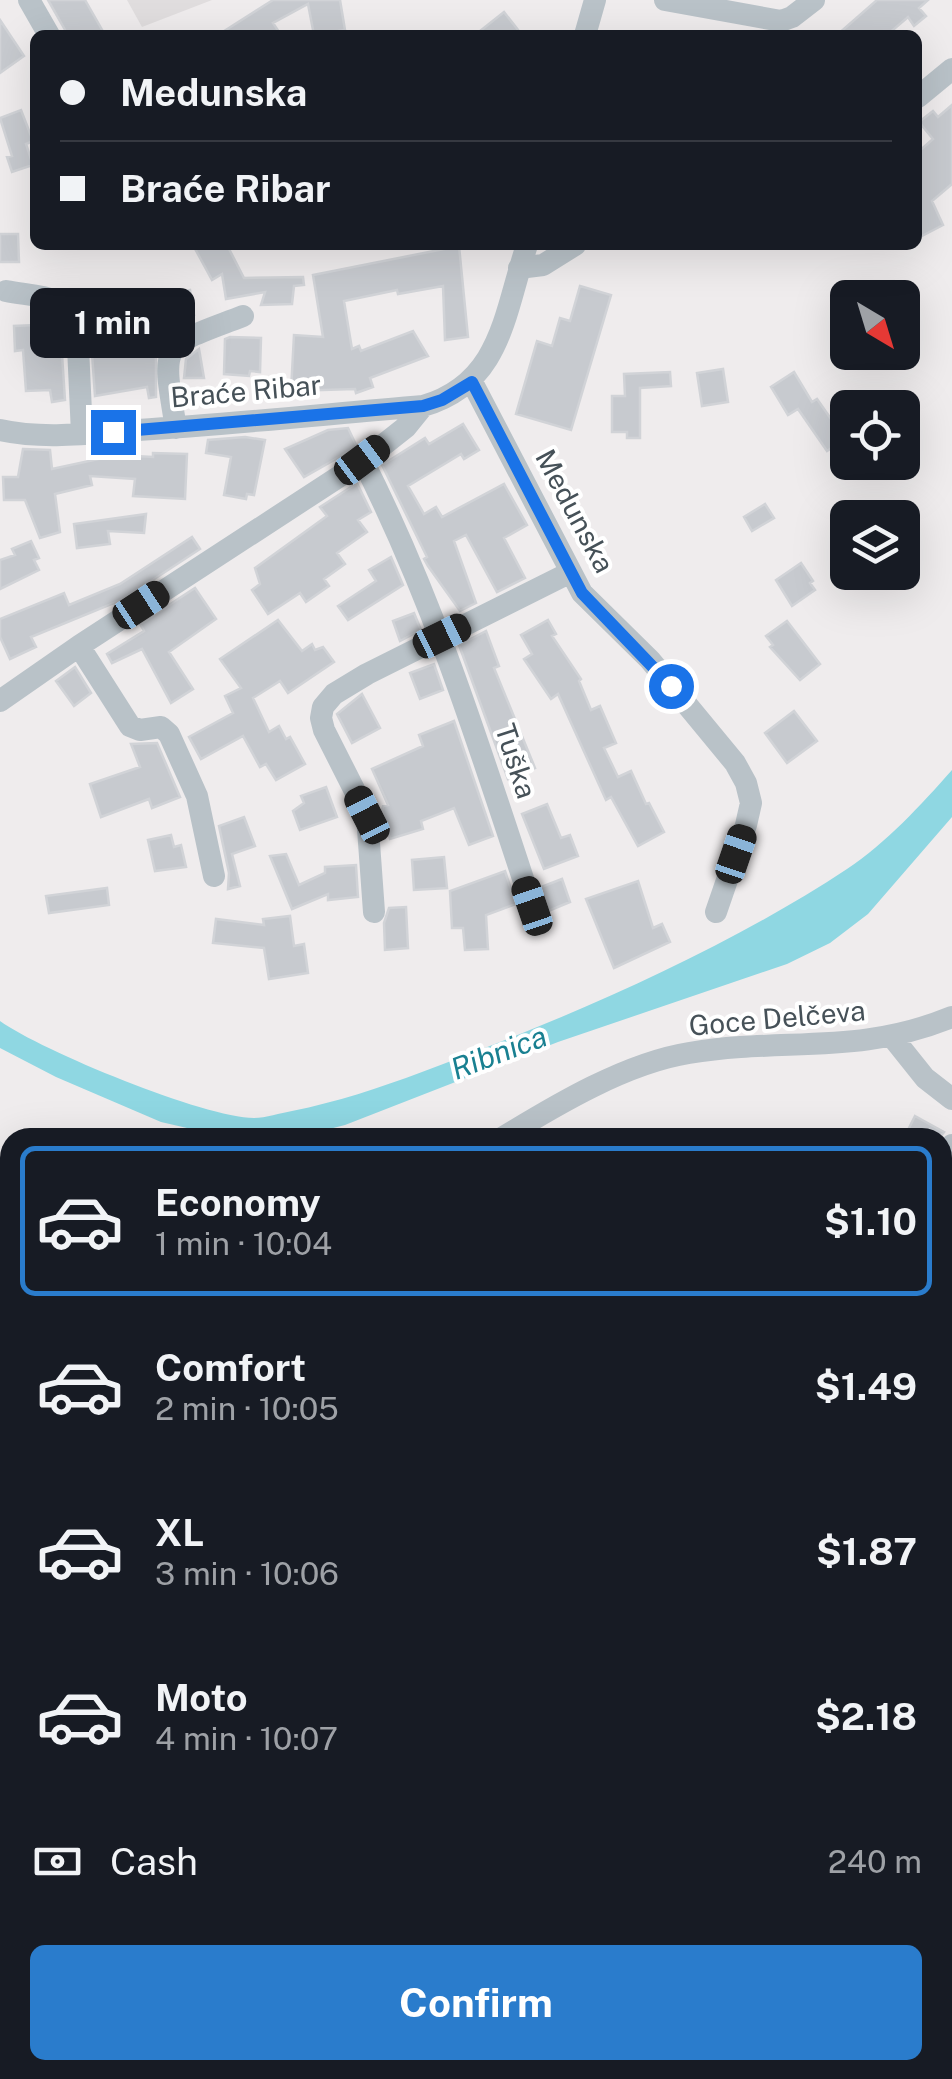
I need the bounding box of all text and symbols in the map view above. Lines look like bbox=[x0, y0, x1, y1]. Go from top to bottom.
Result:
text: Medunska bbox=[120, 70, 307, 115]
text: Braće Ribar bbox=[120, 166, 331, 211]
north arrow bbox=[830, 280, 920, 370]
map controls bbox=[830, 280, 920, 590]
callout: 1 min bbox=[31, 287, 196, 357]
text: 1 min bbox=[74, 304, 151, 341]
street label: Braće Ribar bbox=[169, 367, 323, 414]
button: locate bbox=[830, 390, 920, 480]
route end bbox=[91, 410, 136, 455]
car bbox=[329, 430, 395, 490]
street label: Medunska bbox=[529, 444, 622, 578]
button: layers bbox=[830, 500, 920, 590]
car bbox=[108, 576, 174, 634]
car bbox=[408, 609, 476, 663]
route start bbox=[649, 664, 694, 709]
street label: Tuška bbox=[489, 719, 544, 802]
car bbox=[340, 781, 394, 849]
car bbox=[712, 821, 760, 887]
car bbox=[508, 873, 556, 939]
street label: Goce Delčeva bbox=[687, 993, 867, 1042]
water label: Ribnica bbox=[446, 1017, 552, 1087]
icon: car bbox=[35, 1176, 125, 1266]
text: Economy bbox=[155, 1180, 321, 1225]
text: $1.10 bbox=[824, 1199, 917, 1244]
text: 1 min · 10:04 bbox=[155, 1225, 332, 1262]
icon: car bbox=[35, 1341, 125, 1431]
text: Comfort bbox=[155, 1345, 306, 1390]
text: $1.49 bbox=[815, 1364, 917, 1409]
text: 2 min · 10:05 bbox=[155, 1390, 339, 1427]
icon: car bbox=[35, 1506, 125, 1596]
text: XL bbox=[155, 1510, 204, 1555]
text: $1.87 bbox=[816, 1529, 917, 1574]
text: 3 min · 10:06 bbox=[155, 1555, 339, 1592]
icon: car bbox=[35, 1671, 125, 1761]
text: Moto bbox=[155, 1675, 248, 1720]
text: $2.18 bbox=[815, 1694, 917, 1739]
text: 4 min · 10:07 bbox=[155, 1720, 338, 1757]
icon: cash bbox=[30, 1834, 85, 1889]
text: Cash bbox=[110, 1839, 198, 1884]
text: 240 m bbox=[828, 1843, 922, 1880]
button: Confirm bbox=[30, 1945, 922, 2060]

